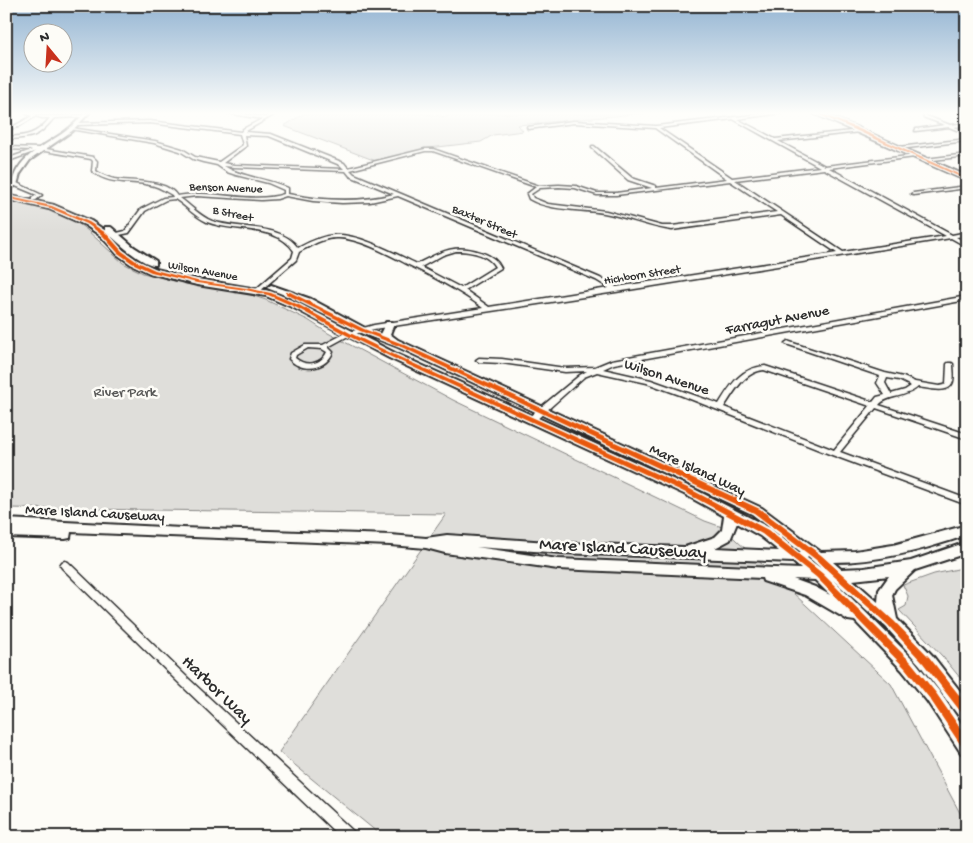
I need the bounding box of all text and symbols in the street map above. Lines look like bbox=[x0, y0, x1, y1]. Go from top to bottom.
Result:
north arrow bbox=[22, 22, 72, 72]
text: N bbox=[38, 29, 52, 48]
street label: Benson Avenue bbox=[188, 181, 264, 197]
street label: Baxter Street bbox=[449, 202, 520, 243]
street label: B Street bbox=[210, 204, 255, 226]
street label: Wilson Avenue bbox=[167, 259, 239, 285]
street label: Hichborn Street bbox=[603, 263, 683, 289]
street label: Farragut Avenue bbox=[723, 302, 831, 340]
street label: Wilson Avenue bbox=[622, 356, 711, 400]
park label: River Park bbox=[94, 384, 158, 402]
street label: Mare Island Way bbox=[646, 441, 749, 501]
street label: Mare Island Causeway bbox=[25, 501, 166, 527]
street label: Mare Island Causeway bbox=[539, 535, 707, 564]
street label: Harbor Way bbox=[176, 652, 256, 730]

